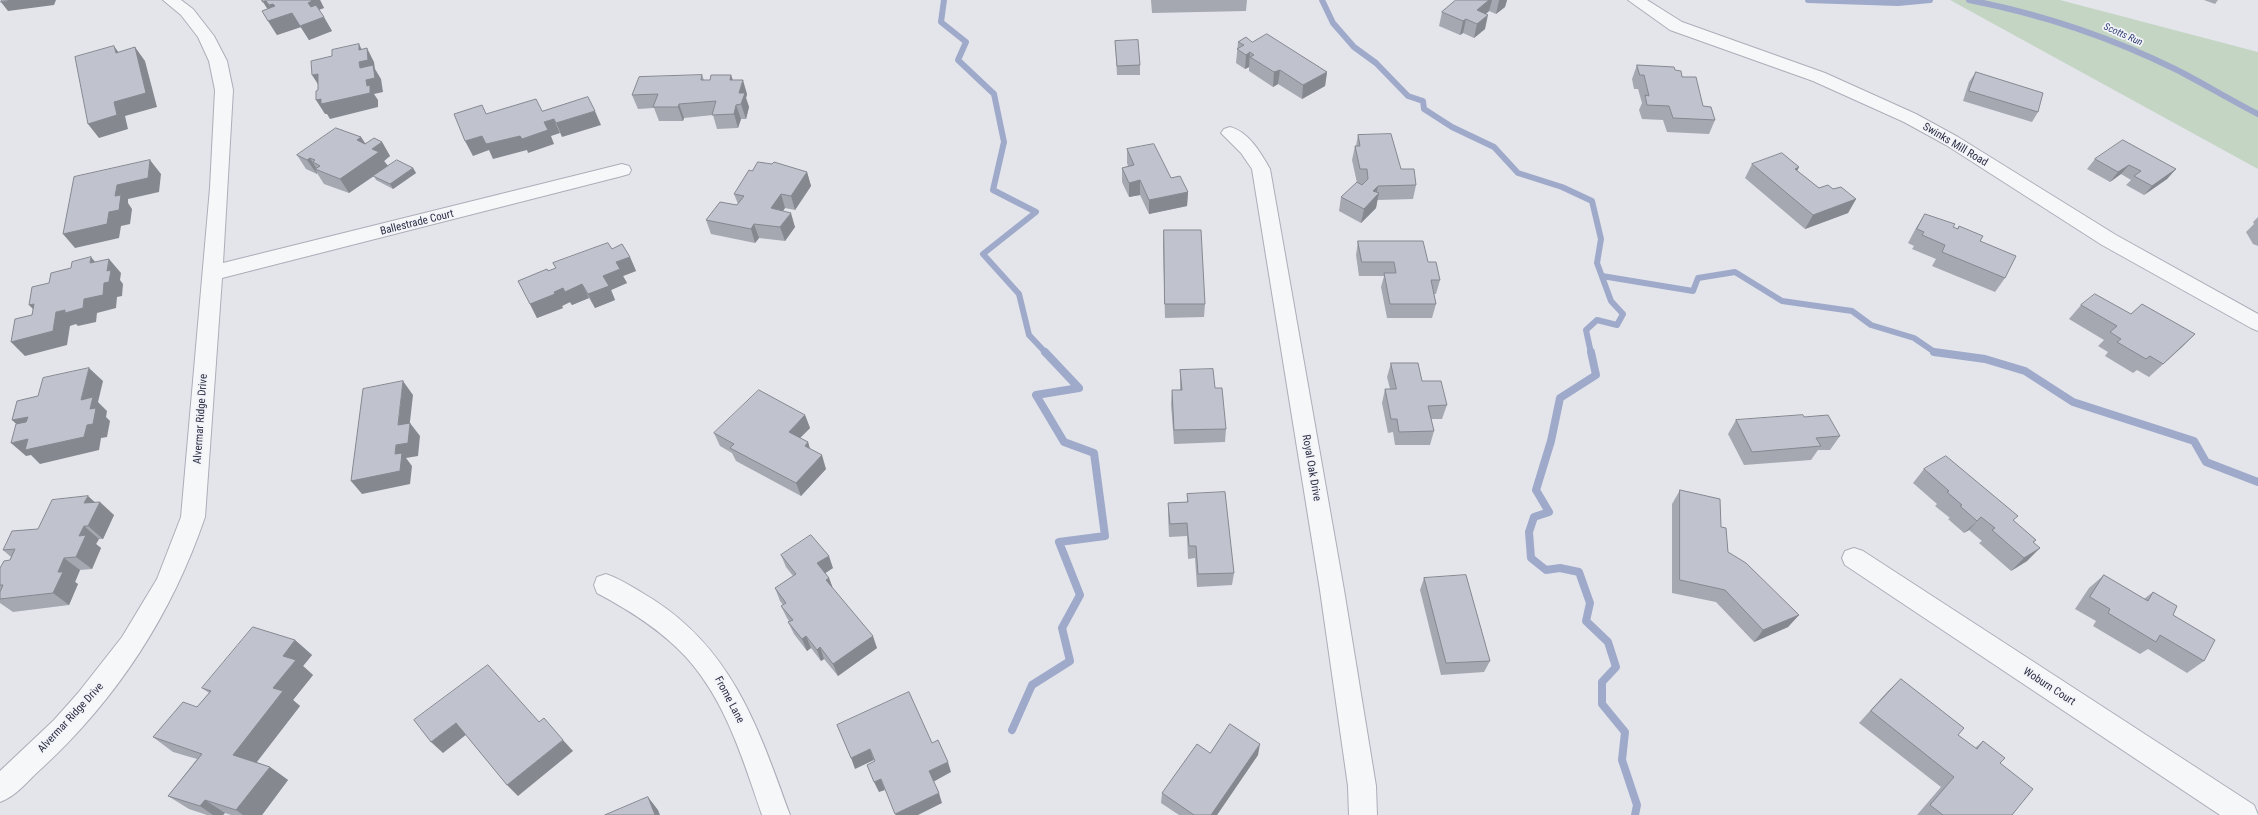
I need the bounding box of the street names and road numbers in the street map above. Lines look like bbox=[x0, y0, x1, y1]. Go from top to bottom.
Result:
street label: Swinks Mill Road bbox=[1920, 120, 1990, 170]
street label: Ballestrade Court bbox=[379, 207, 455, 239]
street label: Alvermar Ridge Drive bbox=[191, 373, 211, 465]
street label: Royal Oak Drive bbox=[1299, 434, 1323, 502]
street label: Woburn Court bbox=[2020, 665, 2078, 709]
street label: Frome Lane bbox=[711, 674, 747, 726]
street label: Alvermar Ridge Drive bbox=[35, 680, 107, 756]

